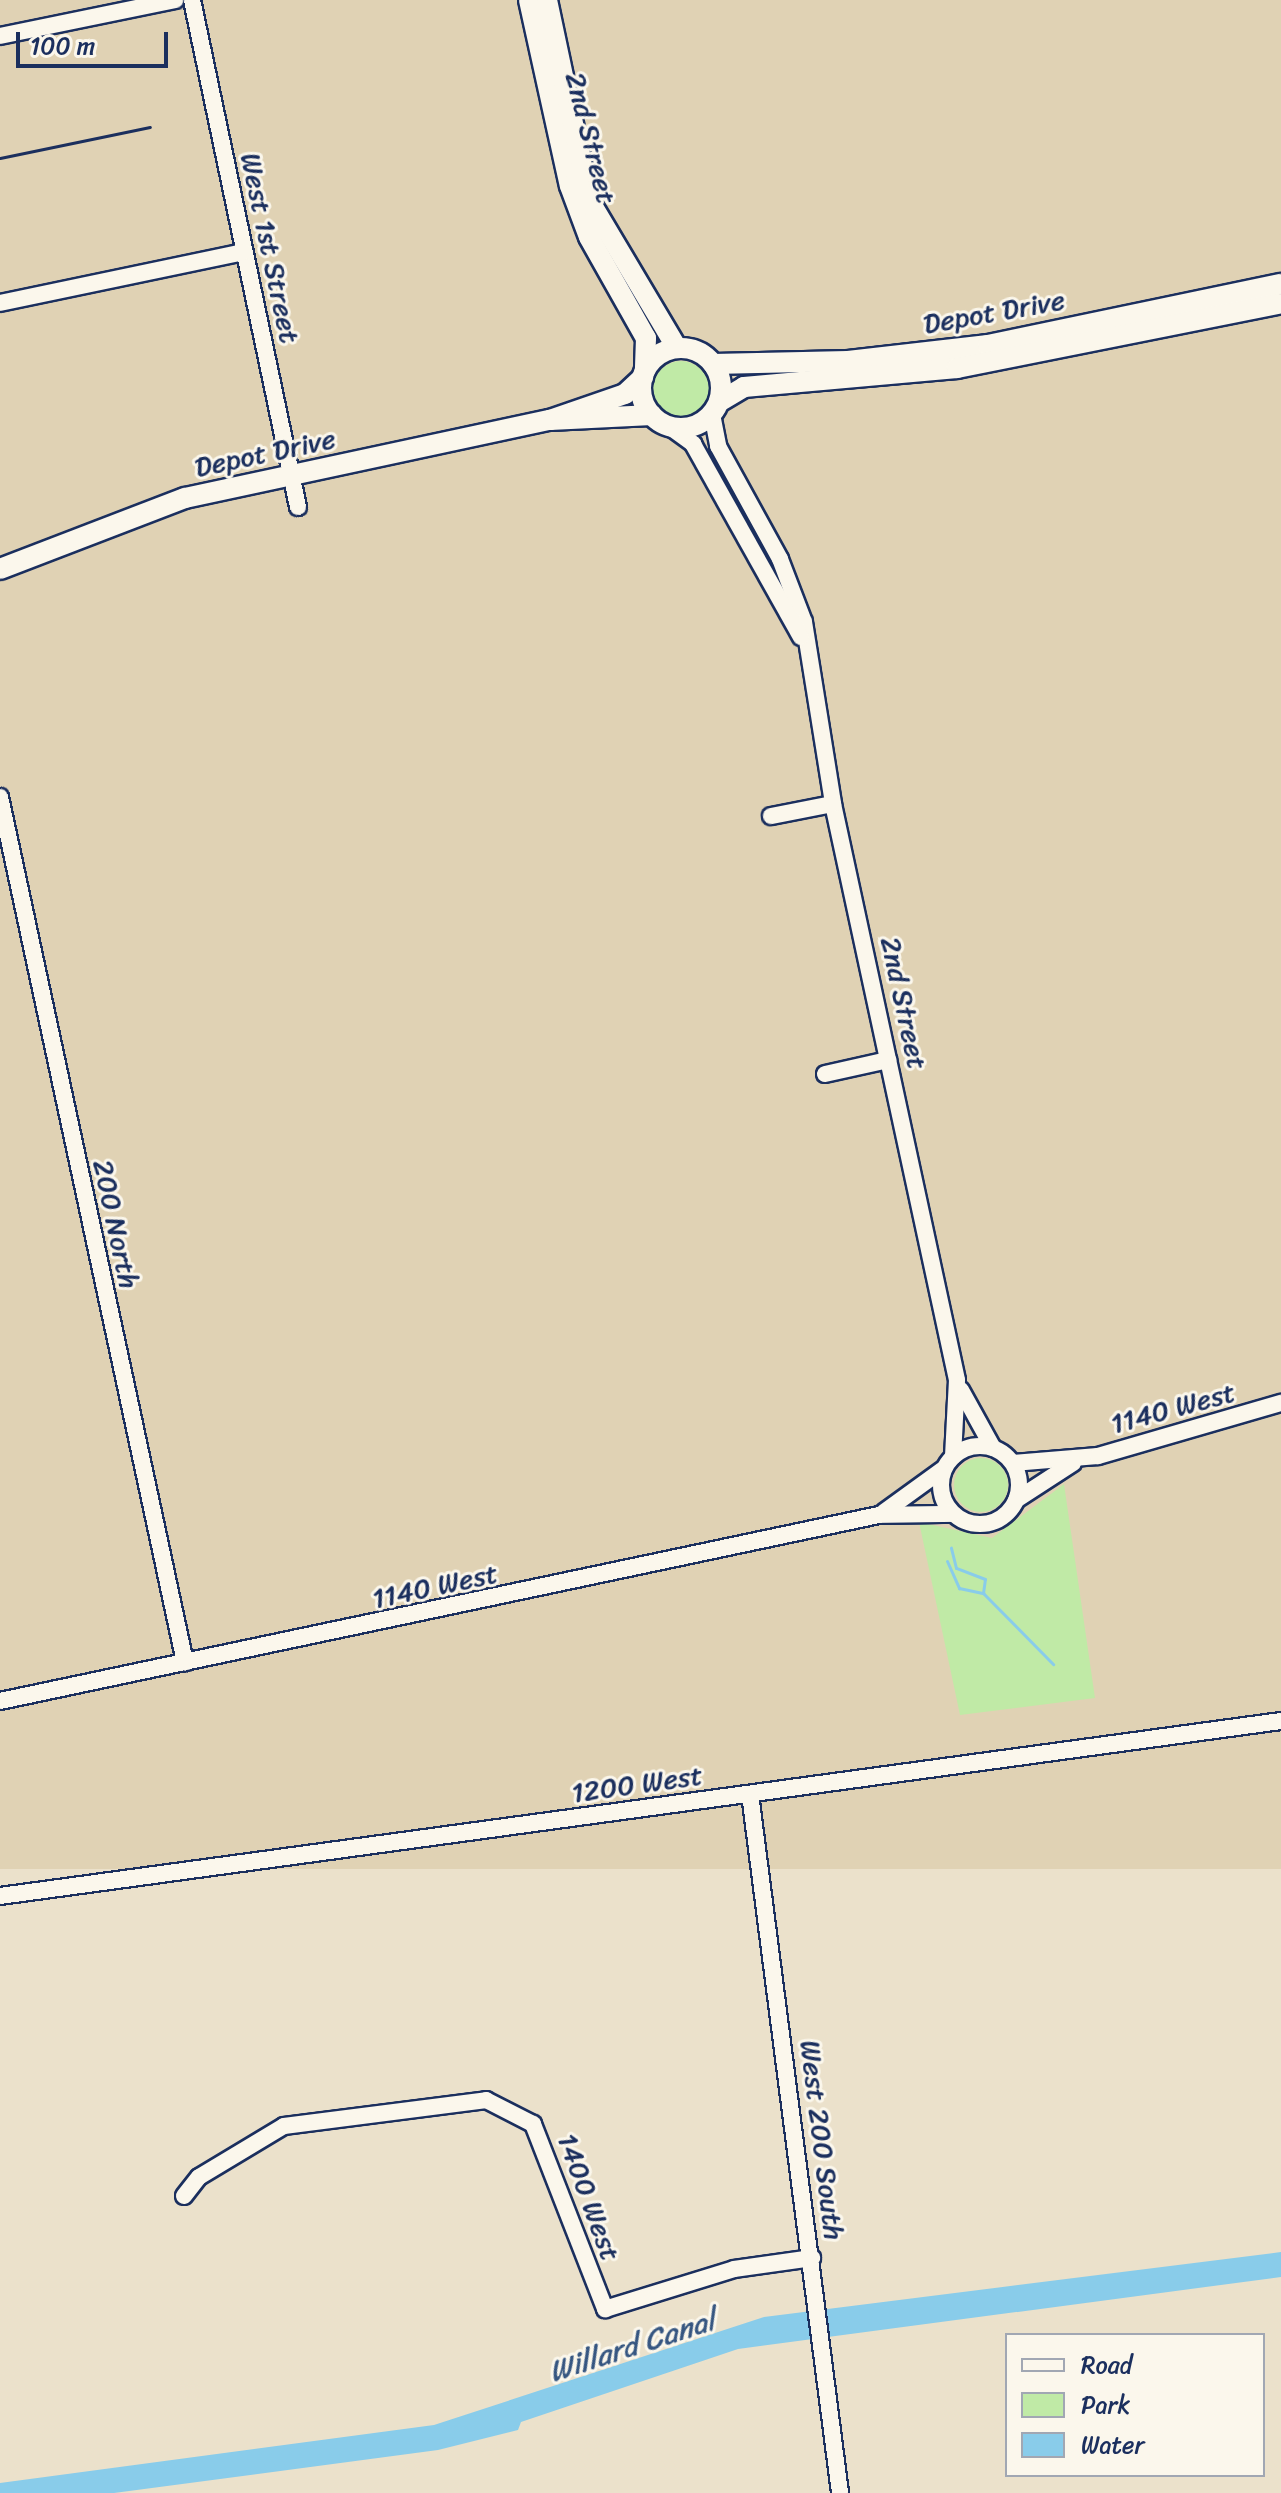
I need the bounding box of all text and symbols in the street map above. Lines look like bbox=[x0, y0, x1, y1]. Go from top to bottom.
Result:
scale bar bbox=[20, 16, 172, 66]
text: 100 m bbox=[30, 25, 95, 67]
street label: 2nd Street bbox=[558, 69, 624, 207]
street label: West 1st Street bbox=[233, 150, 307, 346]
street label: Depot Drive bbox=[921, 283, 1067, 341]
street label: Depot Drive bbox=[192, 422, 338, 484]
street label: 2nd Street bbox=[874, 934, 934, 1072]
street label: 200 North bbox=[86, 1157, 146, 1291]
street label: 1140 West bbox=[1107, 1375, 1239, 1441]
street label: 1140 West bbox=[369, 1556, 501, 1616]
street label: 1200 West bbox=[569, 1758, 705, 1810]
street label: West 200 South bbox=[793, 2038, 851, 2242]
street label: 1400 West bbox=[550, 2129, 628, 2265]
water label: Willard Canal bbox=[544, 2302, 720, 2390]
legend bbox=[1005, 2333, 1265, 2477]
text: Road bbox=[1081, 2344, 1132, 2386]
text: Park bbox=[1081, 2384, 1130, 2426]
text: Water bbox=[1081, 2424, 1144, 2466]

